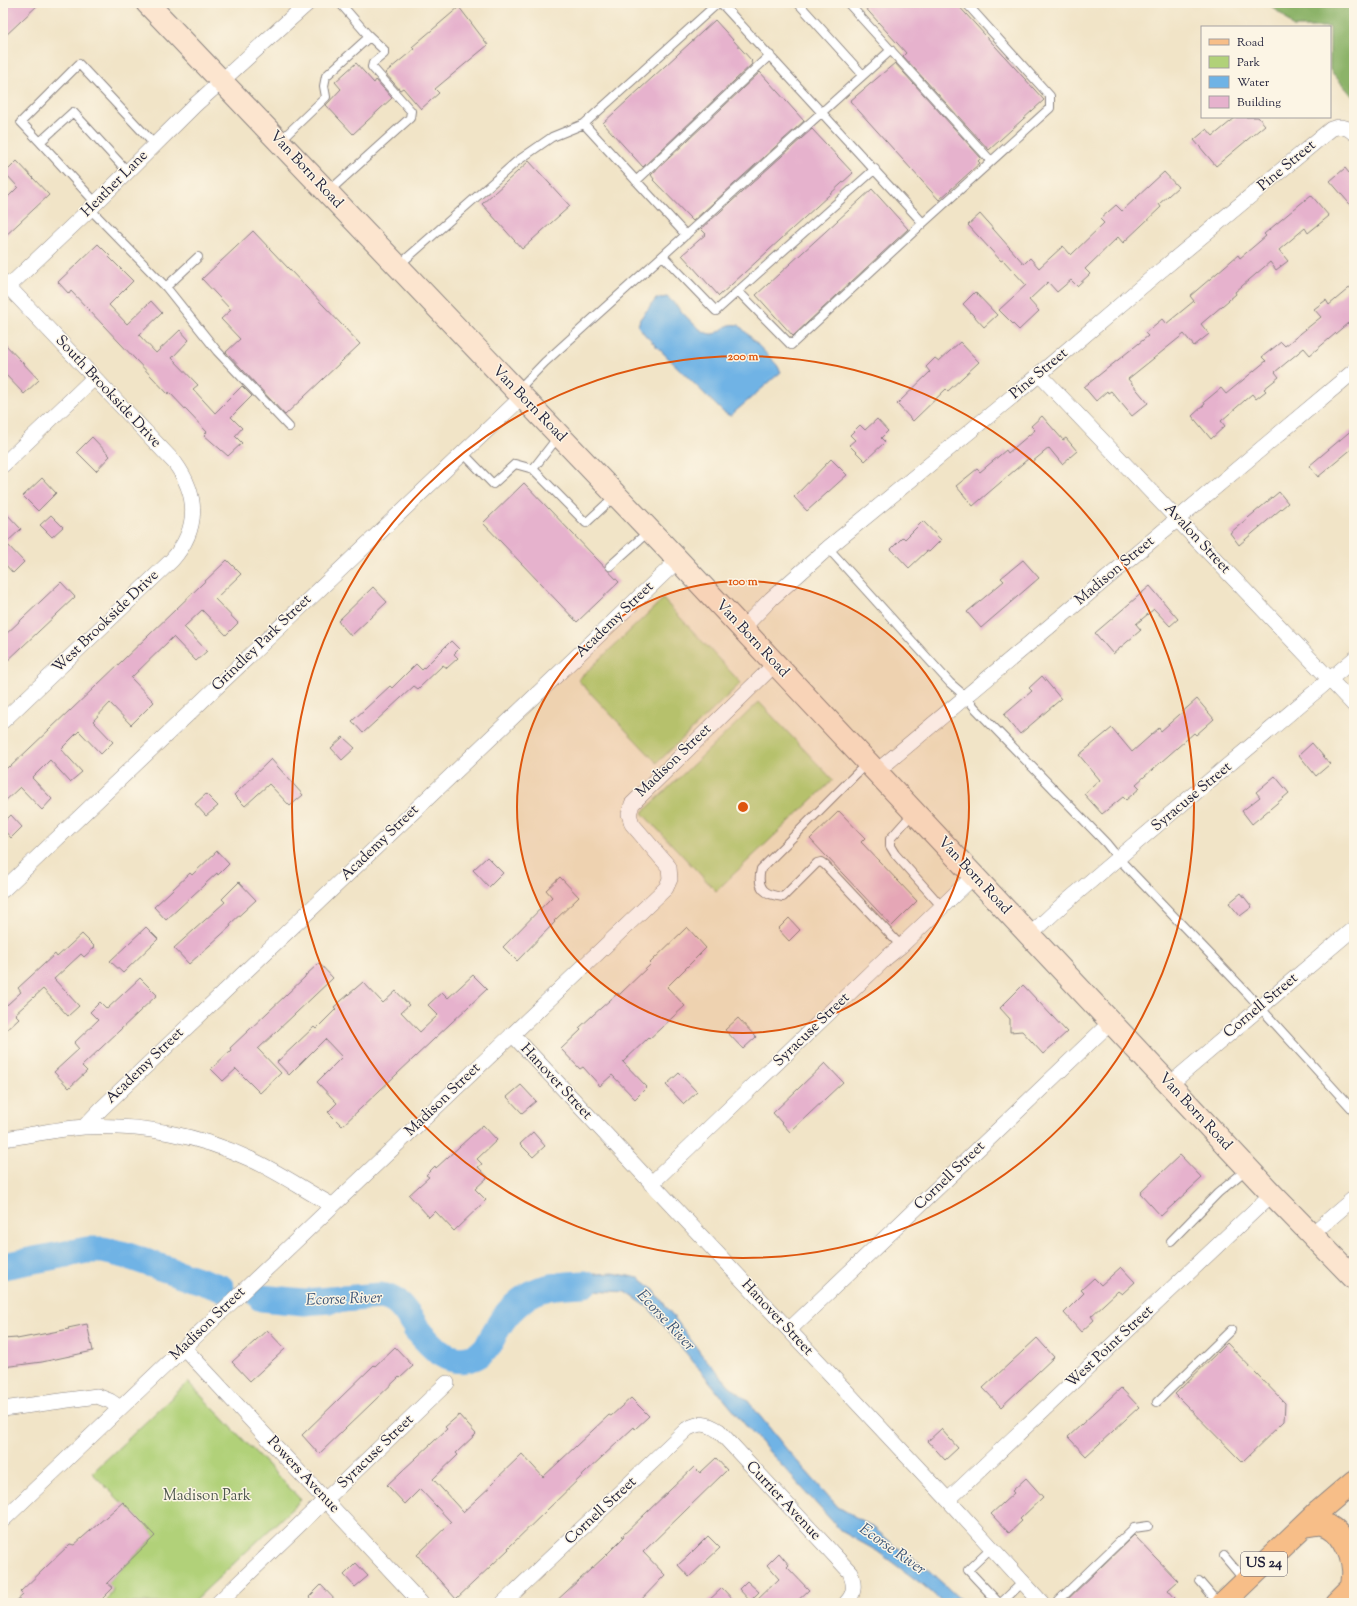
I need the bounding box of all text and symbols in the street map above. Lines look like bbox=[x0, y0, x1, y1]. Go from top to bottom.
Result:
legend bbox=[1201, 26, 1331, 118]
text: Road bbox=[1237, 34, 1264, 52]
text: Park bbox=[1237, 54, 1260, 72]
text: Water bbox=[1237, 74, 1270, 92]
text: Building bbox=[1237, 94, 1281, 112]
street label: Van Born Road bbox=[264, 127, 348, 214]
street label: Pine Street bbox=[1253, 135, 1321, 197]
street label: Heather Lane bbox=[77, 146, 153, 222]
street label: South Brookside Drive bbox=[50, 331, 166, 453]
street label: Pine Street bbox=[1005, 343, 1073, 405]
text: 200 m bbox=[728, 348, 758, 366]
street label: Van Born Road bbox=[487, 361, 571, 447]
street label: Avalon Street bbox=[1159, 499, 1235, 579]
street label: Madison Street bbox=[1071, 531, 1159, 611]
street label: West Brookside Drive bbox=[48, 566, 164, 678]
text: 100 m bbox=[727, 573, 758, 591]
street label: Academy Street bbox=[571, 577, 659, 663]
street label: Grindley Park Street bbox=[207, 590, 317, 696]
street label: Van Born Road bbox=[710, 596, 794, 683]
street label: Madison Street bbox=[631, 719, 717, 803]
street label: Syracuse Street bbox=[1147, 757, 1237, 837]
street label: Academy Street bbox=[336, 800, 424, 886]
centre of rings bbox=[736, 800, 750, 814]
street label: Van Born Road bbox=[932, 833, 1016, 920]
street label: Cornell Street bbox=[1219, 969, 1303, 1043]
street label: Syracuse Street bbox=[769, 988, 855, 1072]
street label: Academy Street bbox=[101, 1023, 189, 1109]
street label: Hanover Street bbox=[515, 1039, 597, 1125]
street label: Madison Street bbox=[400, 1058, 486, 1142]
street label: Van Born Road bbox=[1153, 1069, 1237, 1156]
street label: Cornell Street bbox=[910, 1137, 990, 1215]
street label: Hanover Street bbox=[736, 1275, 818, 1361]
street label: Madison Street bbox=[165, 1282, 251, 1366]
water label: Ecorse River bbox=[630, 1285, 700, 1357]
water label: Ecorse River bbox=[305, 1287, 383, 1313]
street label: West Point Street bbox=[1062, 1301, 1158, 1393]
street label: Syracuse Street bbox=[333, 1410, 419, 1494]
street label: Powers Avenue bbox=[262, 1432, 344, 1518]
street label: Currier Avenue bbox=[741, 1457, 825, 1545]
street label: Cornell Street bbox=[560, 1472, 642, 1550]
park label: Madison Park bbox=[163, 1486, 251, 1507]
water label: Ecorse River bbox=[854, 1519, 930, 1582]
road number: US 24 bbox=[1241, 1552, 1287, 1576]

